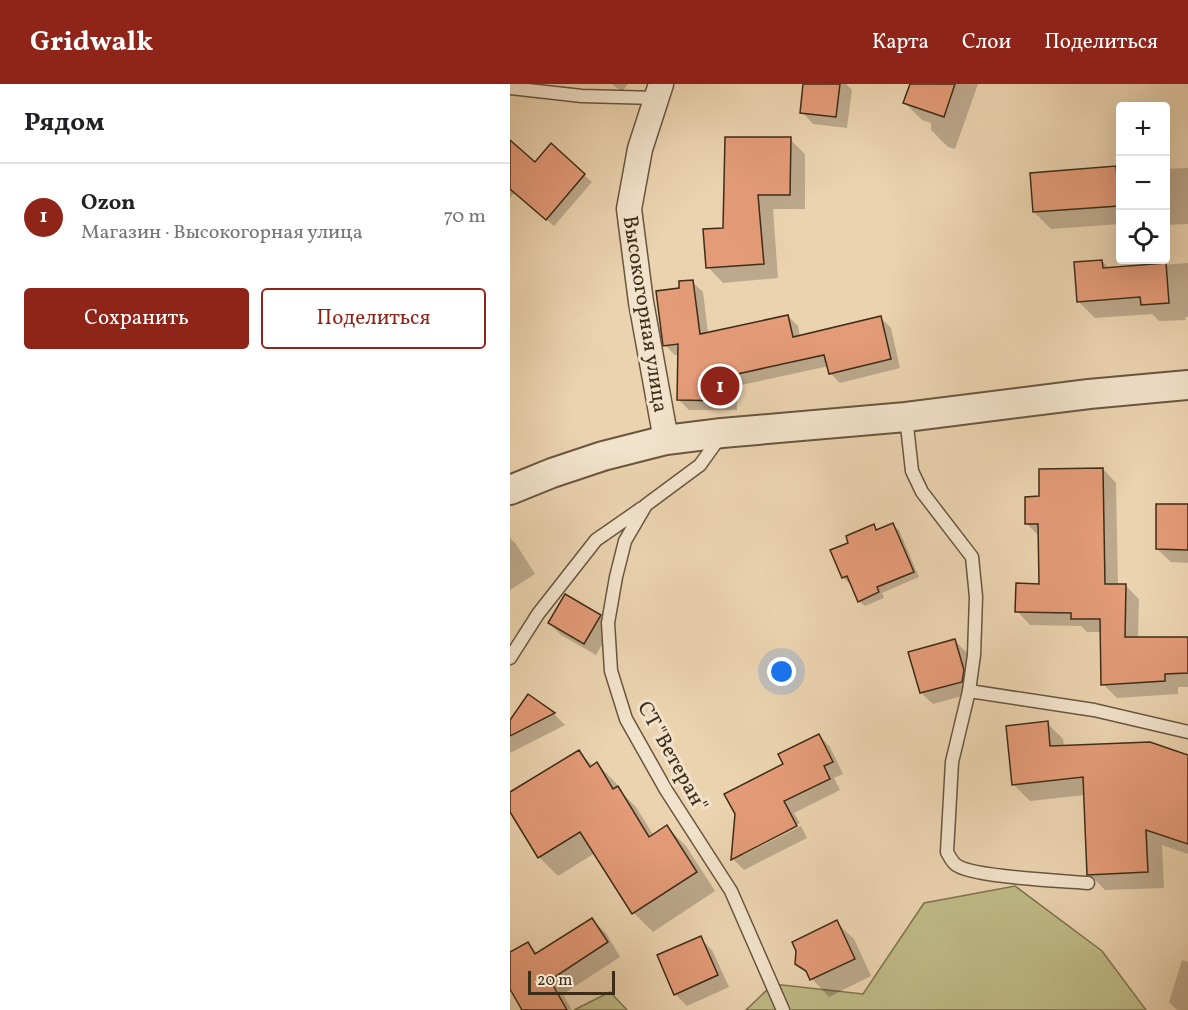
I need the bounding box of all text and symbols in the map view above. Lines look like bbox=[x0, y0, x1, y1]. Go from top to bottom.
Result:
text: Gridwalk bbox=[30, 23, 153, 62]
text: Карта bbox=[872, 28, 929, 57]
text: Слои bbox=[962, 28, 1011, 57]
text: Поделиться bbox=[1044, 28, 1158, 57]
map controls bbox=[1116, 102, 1170, 264]
button: + bbox=[1116, 102, 1170, 156]
text: Рядом bbox=[24, 105, 104, 141]
button: − bbox=[1116, 156, 1170, 210]
text: Ozon bbox=[81, 188, 136, 219]
text: 1 bbox=[39, 203, 48, 231]
text: 70 m bbox=[443, 203, 486, 231]
button: locate bbox=[1116, 210, 1170, 264]
street label: Высокогорная улица bbox=[615, 214, 674, 415]
text: Магазин · Высокогорная улица bbox=[81, 219, 363, 247]
button: Сохранить bbox=[24, 288, 249, 349]
button: Поделиться bbox=[261, 288, 486, 349]
pin: 1 bbox=[700, 364, 740, 408]
your location bbox=[767, 657, 796, 686]
street label: СТ "Ветеран" bbox=[629, 696, 714, 817]
scale bar bbox=[528, 968, 615, 996]
text: 20 m bbox=[537, 970, 572, 992]

